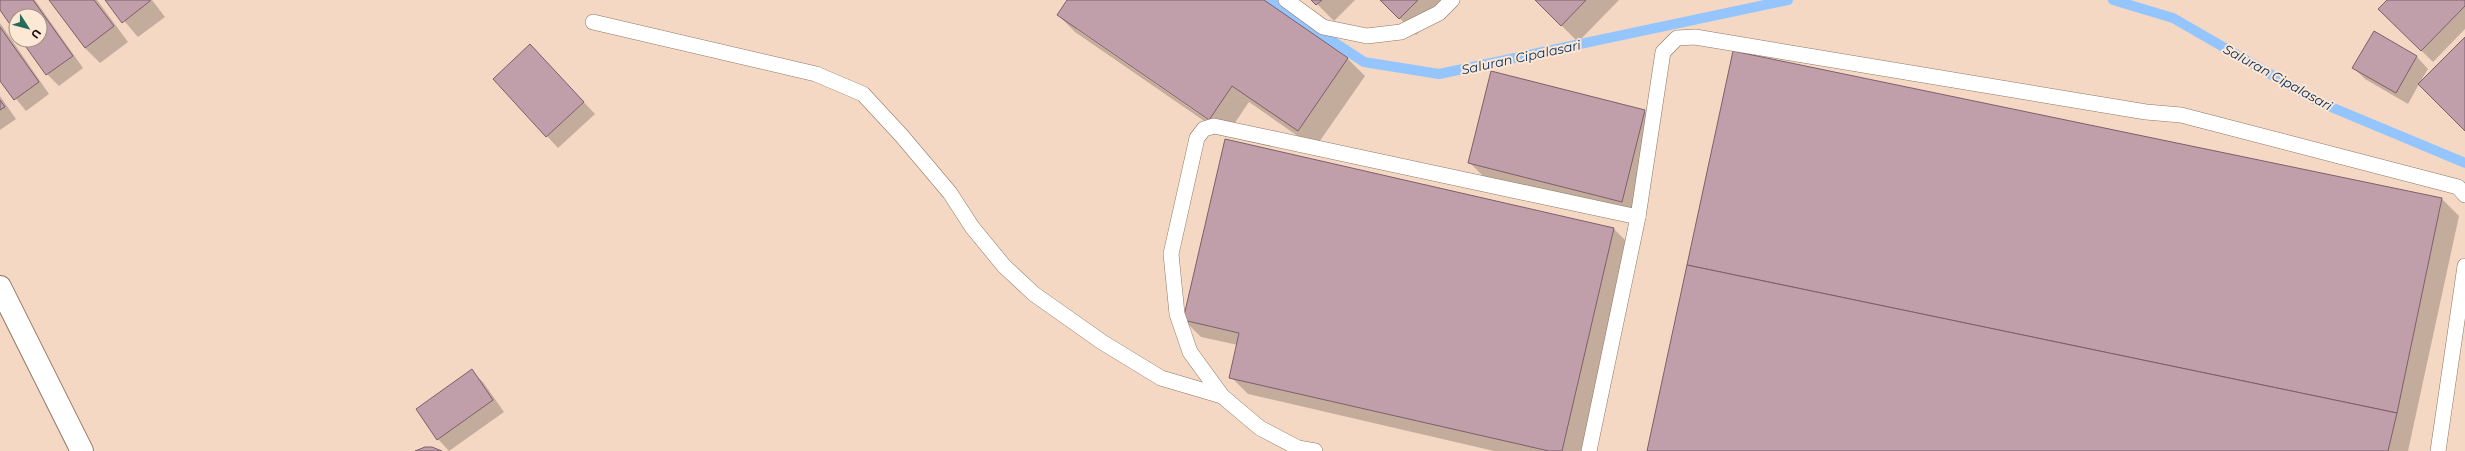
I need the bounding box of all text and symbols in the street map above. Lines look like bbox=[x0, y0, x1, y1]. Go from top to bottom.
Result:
north arrow bbox=[8, 8, 48, 48]
text: U bbox=[28, 26, 44, 42]
water label: Saluran Cipalasari bbox=[1460, 36, 1583, 77]
water label: Saluran Cipalasari bbox=[2221, 41, 2336, 114]

